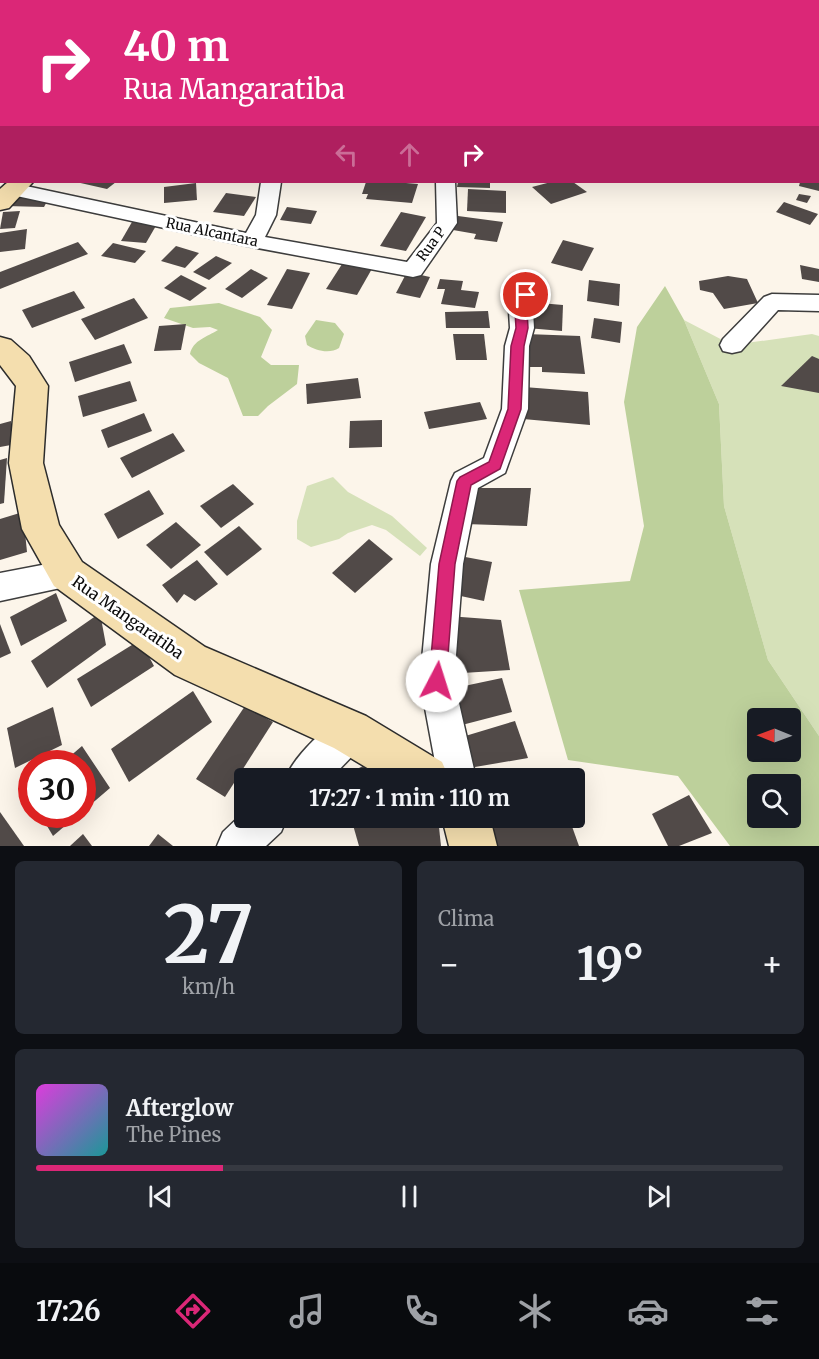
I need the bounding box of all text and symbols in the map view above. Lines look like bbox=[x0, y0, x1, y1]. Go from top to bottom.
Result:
text: 40 m bbox=[123, 20, 229, 72]
icon: right bbox=[24, 24, 102, 102]
text: Rua Mangaratiba bbox=[123, 72, 345, 106]
icon: left bbox=[330, 138, 363, 171]
icon: ahead bbox=[393, 138, 426, 171]
icon: right bbox=[456, 138, 489, 171]
street label: Rua Alcantara bbox=[164, 213, 260, 251]
street label: Rua P bbox=[413, 223, 450, 265]
pin bbox=[500, 269, 551, 320]
icon: arrive bbox=[509, 278, 542, 311]
street label: Rua Mangaratiba bbox=[68, 571, 188, 663]
position arrow bbox=[405, 649, 469, 713]
north arrow bbox=[747, 708, 801, 762]
map controls bbox=[747, 708, 801, 828]
speed limit sign: 30 bbox=[18, 750, 96, 828]
button: search bbox=[747, 774, 801, 828]
text: 17:27 · 1 min · 110 m bbox=[309, 784, 510, 812]
text: 27 bbox=[163, 886, 254, 984]
text: Clima bbox=[438, 906, 494, 931]
text: 19° bbox=[577, 936, 644, 992]
text: − bbox=[438, 944, 460, 985]
text: + bbox=[761, 944, 783, 985]
text: km/h bbox=[182, 974, 235, 999]
text: Afterglow bbox=[126, 1094, 233, 1122]
text: The Pines bbox=[126, 1122, 221, 1147]
icon: previous bbox=[144, 1180, 177, 1213]
icon: pause bbox=[393, 1180, 426, 1213]
icon: next bbox=[642, 1180, 675, 1213]
icon: directions bbox=[172, 1290, 214, 1332]
icon: music bbox=[286, 1290, 328, 1332]
icon: phone bbox=[400, 1290, 442, 1332]
icon: climate bbox=[514, 1290, 556, 1332]
icon: car bbox=[627, 1290, 669, 1332]
icon: filters bbox=[741, 1290, 783, 1332]
text: 17:26 bbox=[36, 1294, 101, 1328]

